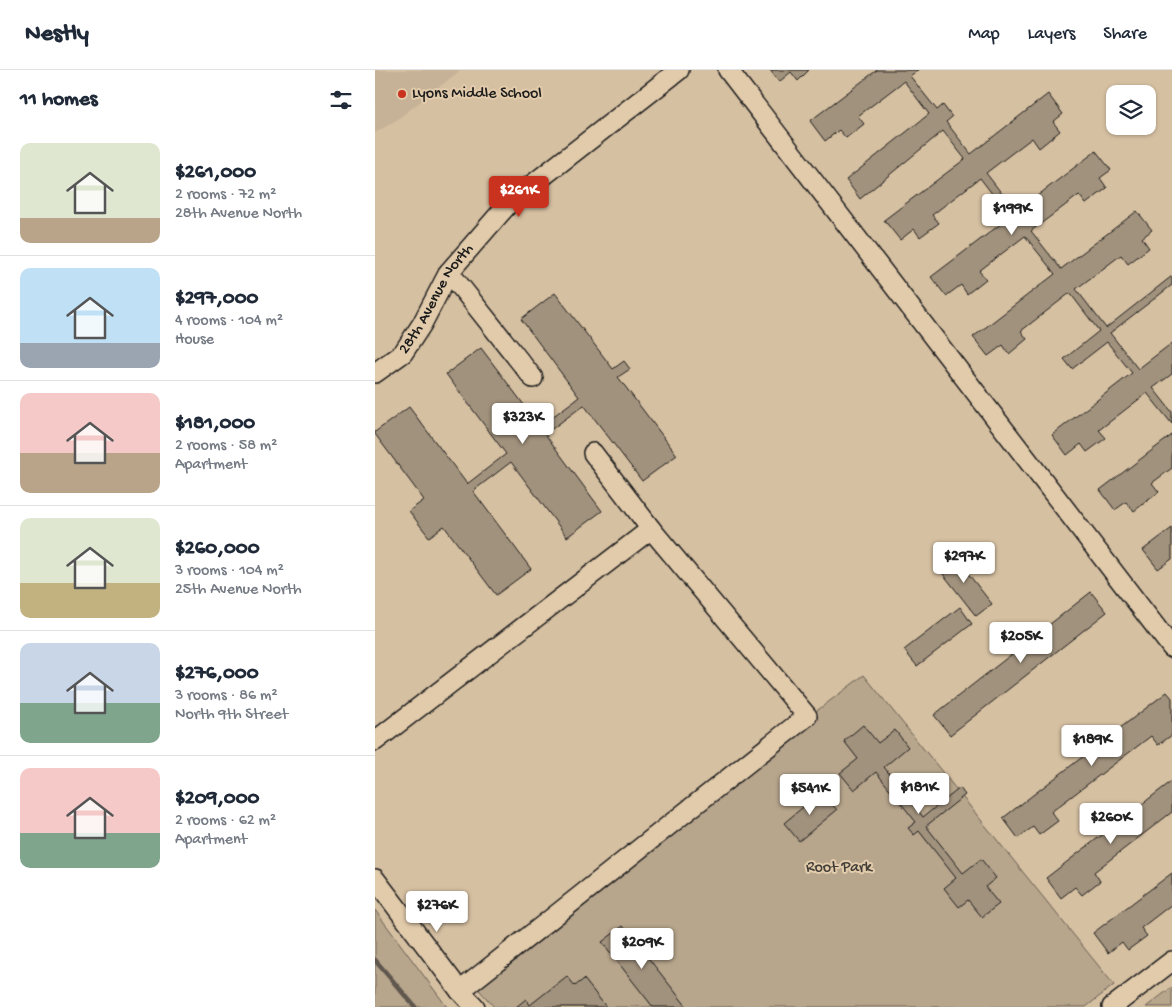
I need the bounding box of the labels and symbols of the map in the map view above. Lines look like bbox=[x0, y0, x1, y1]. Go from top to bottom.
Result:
place label: Lyons Middle School bbox=[412, 85, 542, 104]
marker: Lyons Middle School bbox=[396, 88, 408, 100]
pin: $261K bbox=[484, 176, 554, 218]
pin: $199K bbox=[977, 194, 1047, 236]
street label: 28th Avenue North bbox=[395, 240, 479, 358]
pin: $323K bbox=[488, 402, 558, 445]
pin: $297K bbox=[929, 542, 999, 584]
pin: $205K bbox=[986, 622, 1056, 664]
pin: $189K bbox=[1057, 724, 1127, 767]
pin: $181K bbox=[884, 772, 954, 815]
pin: $541K bbox=[775, 774, 845, 816]
pin: $260K bbox=[1076, 802, 1146, 845]
park label: Root Park bbox=[806, 859, 874, 878]
pin: $276K bbox=[402, 890, 472, 933]
pin: $209K bbox=[607, 928, 677, 970]

